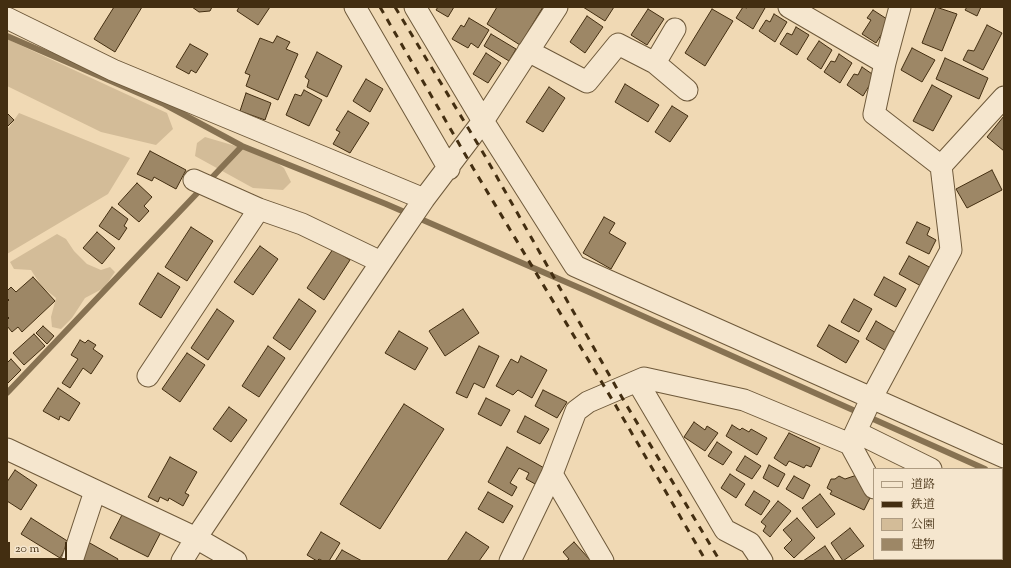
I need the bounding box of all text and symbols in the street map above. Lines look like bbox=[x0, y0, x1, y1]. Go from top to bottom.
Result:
legend bbox=[873, 468, 1003, 560]
text: 道路 bbox=[911, 476, 935, 494]
text: 鉄道 bbox=[911, 496, 935, 514]
text: 公園 bbox=[911, 516, 935, 534]
scale bar bbox=[10, 534, 69, 560]
text: 建物 bbox=[911, 536, 935, 554]
text: 20 m bbox=[15, 540, 39, 558]

